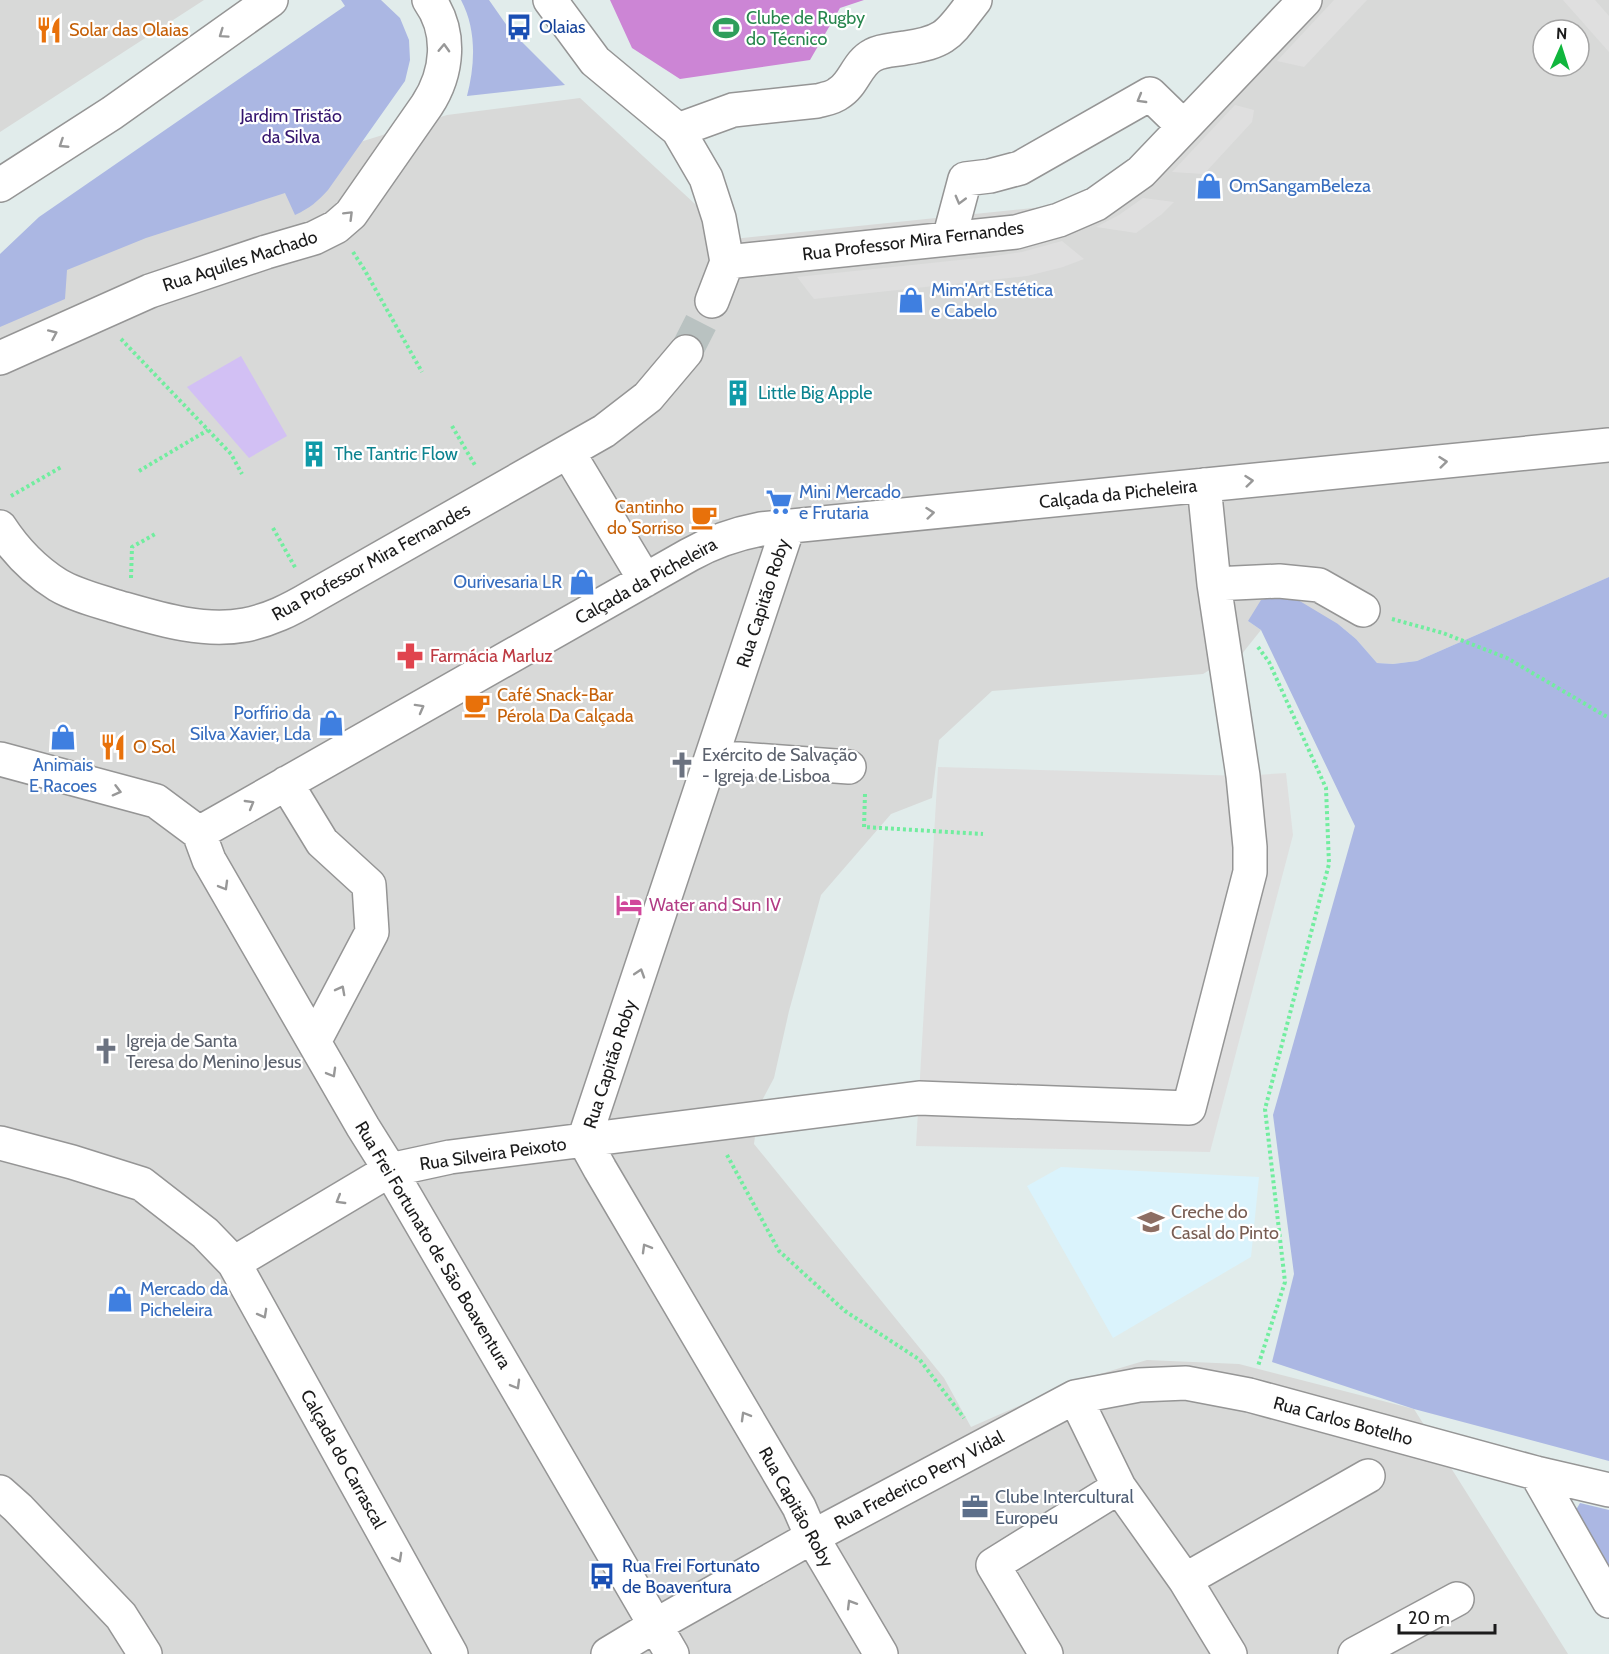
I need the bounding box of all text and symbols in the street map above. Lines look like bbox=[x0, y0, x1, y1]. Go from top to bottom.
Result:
place label: Clube de Rugby do Técnico bbox=[746, 7, 865, 50]
bus stop icon: Olaias bbox=[504, 12, 534, 42]
sports icon: Clube de Rugby do Técnico bbox=[711, 13, 741, 43]
restaurant icon: Solar das Olaias bbox=[34, 15, 64, 45]
place label: Olaias bbox=[539, 16, 586, 38]
north arrow bbox=[1531, 18, 1591, 78]
place label: Solar das Olaias bbox=[69, 19, 189, 41]
text: N bbox=[1556, 24, 1568, 43]
one-way arrow bbox=[219, 27, 230, 38]
one-way arrow bbox=[438, 44, 450, 53]
one-way arrow bbox=[1137, 92, 1147, 103]
park label: Jardim Tristão da Silva bbox=[239, 105, 342, 148]
one-way arrow bbox=[59, 137, 69, 149]
shop icon: OmSangamBeleza bbox=[1194, 171, 1224, 201]
place label: OmSangamBeleza bbox=[1229, 175, 1371, 197]
one-way arrow bbox=[955, 194, 967, 204]
one-way arrow bbox=[342, 211, 353, 221]
street label: Rua Professor Mira Fernandes bbox=[801, 216, 1025, 266]
street label: Rua Aquiles Machado bbox=[160, 226, 320, 296]
place label: Mim'Art Estética e Cabelo bbox=[931, 279, 1054, 322]
shop icon: Mim'Art Estética e Cabelo bbox=[896, 285, 926, 315]
one-way arrow bbox=[47, 329, 58, 341]
building icon: Little Big Apple bbox=[723, 378, 753, 408]
place label: Little Big Apple bbox=[758, 382, 872, 404]
building icon: The Tantric Flow bbox=[299, 439, 329, 469]
place label: The Tantric Flow bbox=[334, 443, 458, 465]
one-way arrow bbox=[1439, 456, 1448, 468]
street label: Calçada da Picheleira bbox=[1038, 475, 1198, 513]
one-way arrow bbox=[1245, 475, 1254, 488]
place label: Mini Mercado e Frutaria bbox=[799, 481, 901, 524]
supermarket icon: Mini Mercado e Frutaria bbox=[764, 487, 794, 517]
place label: Cantinho do Sorriso bbox=[607, 496, 684, 539]
street label: Rua Professor Mira Fernandes bbox=[268, 498, 474, 626]
cafe icon: Cantinho do Sorriso bbox=[689, 502, 719, 532]
one-way arrow bbox=[925, 507, 934, 520]
street label: Calçada da Picheleira bbox=[571, 533, 721, 629]
street label: Rua Capitão Roby bbox=[732, 536, 794, 670]
shop icon: Ourivesaria LR bbox=[567, 567, 597, 597]
place label: Ourivesaria LR bbox=[453, 571, 562, 593]
pharmacy icon: Farmácia Marluz bbox=[395, 641, 425, 671]
place label: Farmácia Marluz bbox=[430, 645, 553, 667]
place label: Café Snack-Bar Pérola Da Calçada bbox=[497, 684, 634, 727]
cafe icon: Café Snack-Bar Pérola Da Calçada bbox=[462, 690, 492, 720]
place label: Porfírio da Silva Xavier, Lda bbox=[190, 702, 311, 745]
one-way arrow bbox=[414, 704, 424, 715]
shop icon: Porfírio da Silva Xavier, Lda bbox=[316, 708, 346, 738]
shop icon: Animais E Racoes bbox=[48, 722, 78, 752]
restaurant icon: O Sol bbox=[98, 732, 128, 762]
place label: O Sol bbox=[133, 736, 176, 758]
place label: Exército de Salvação - Igreja de Lisboa bbox=[702, 744, 858, 787]
church icon: Exército de Salvação - Igreja de Lisboa bbox=[667, 750, 697, 780]
place label: Animais E Racoes bbox=[29, 754, 97, 797]
one-way arrow bbox=[111, 784, 122, 796]
one-way arrow bbox=[244, 800, 254, 811]
one-way arrow bbox=[216, 879, 228, 890]
hotel icon: Water and Sun IV bbox=[614, 890, 644, 920]
place label: Water and Sun IV bbox=[649, 894, 781, 916]
one-way arrow bbox=[632, 968, 645, 979]
one-way arrow bbox=[334, 986, 345, 996]
street label: Rua Capitão Roby bbox=[579, 997, 641, 1131]
place label: Igreja de Santa Teresa do Menino Jesus bbox=[126, 1030, 302, 1073]
church icon: Igreja de Santa Teresa do Menino Jesus bbox=[91, 1036, 121, 1066]
one-way arrow bbox=[324, 1066, 336, 1077]
street label: Rua Frei Fortunato de São Boaventura bbox=[350, 1117, 516, 1373]
street label: Rua Silveira Peixoto bbox=[418, 1133, 568, 1175]
one-way arrow bbox=[336, 1193, 346, 1205]
place label: Creche do Casal do Pinto bbox=[1171, 1201, 1279, 1244]
school or university icon: Creche do Casal do Pinto bbox=[1136, 1207, 1166, 1237]
one-way arrow bbox=[642, 1244, 653, 1254]
place label: Mercado da Picheleira bbox=[140, 1278, 229, 1321]
shop icon: Mercado da Picheleira bbox=[105, 1284, 135, 1314]
one-way arrow bbox=[256, 1308, 267, 1319]
one-way arrow bbox=[508, 1379, 520, 1389]
street label: Calçada do Carrascal bbox=[296, 1386, 391, 1533]
street label: Rua Carlos Botelho bbox=[1271, 1392, 1415, 1450]
one-way arrow bbox=[740, 1412, 752, 1422]
street label: Rua Frederico Perry Vidal bbox=[830, 1426, 1008, 1534]
street label: Rua Capitão Roby bbox=[754, 1443, 838, 1571]
place label: Clube Intercultural Europeu bbox=[995, 1486, 1134, 1529]
office icon: Clube Intercultural Europeu bbox=[960, 1492, 990, 1522]
one-way arrow bbox=[391, 1552, 402, 1563]
place label: Rua Frei Fortunato de Boaventura bbox=[622, 1555, 760, 1598]
bus stop icon: Rua Frei Fortunato de Boaventura bbox=[587, 1561, 617, 1591]
scale bar bbox=[1399, 1597, 1495, 1635]
one-way arrow bbox=[847, 1600, 858, 1610]
text: 20 m bbox=[1408, 1607, 1450, 1629]

